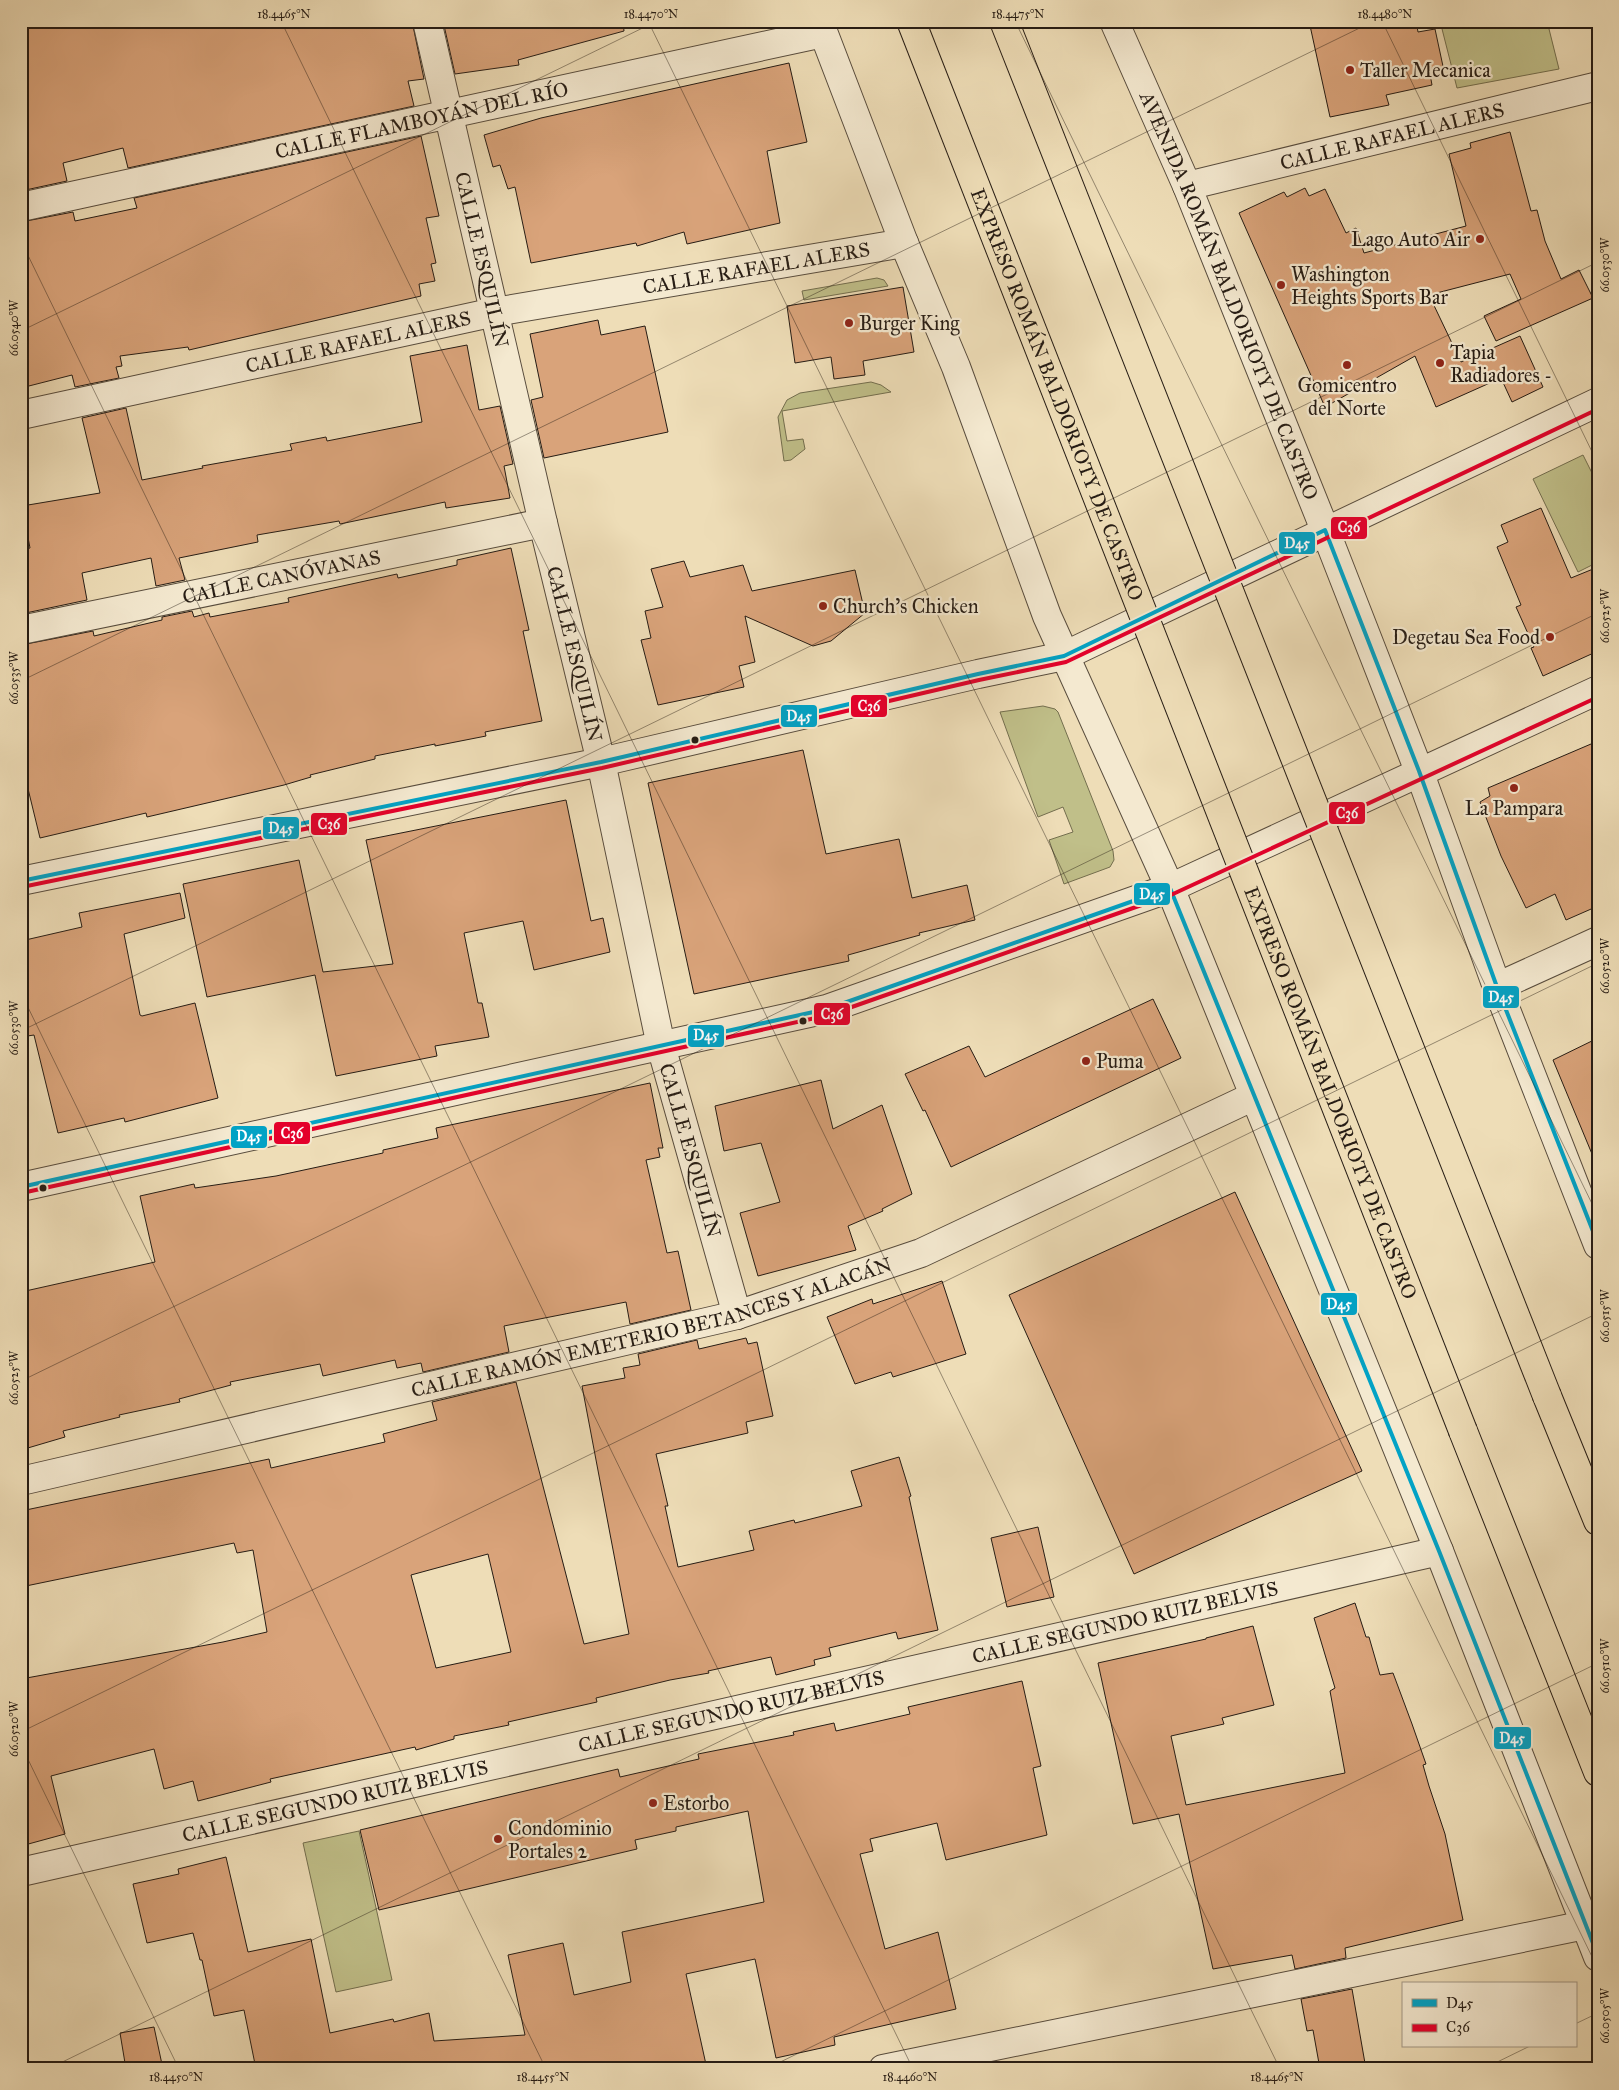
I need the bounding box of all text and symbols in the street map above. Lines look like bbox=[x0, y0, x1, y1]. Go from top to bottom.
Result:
text: 18.4465°N bbox=[257, 7, 311, 21]
text: 18.4470°N bbox=[624, 7, 678, 21]
text: 18.4475°N bbox=[991, 7, 1045, 21]
text: 18.4480°N bbox=[1358, 7, 1412, 21]
place label: Taller Mecanica bbox=[1360, 58, 1491, 82]
marker: Taller Mecanica bbox=[1344, 64, 1356, 76]
street label: CALLE FLAMBOYÁN DEL RÍO bbox=[273, 77, 571, 164]
street label: AVENIDA ROMÁN BALDORIOTY DE CASTRO bbox=[1134, 87, 1324, 503]
street label: CALLE RAFAEL ALERS bbox=[1277, 97, 1507, 175]
street label: CALLE ESQUILÍN bbox=[450, 169, 514, 350]
street label: EXPRESO ROMÁN BALDORIOTY DE CASTRO bbox=[966, 185, 1149, 604]
place label: Lago Auto Air bbox=[1351, 227, 1470, 252]
marker: Lago Auto Air bbox=[1474, 233, 1486, 245]
street label: CALLE RAFAEL ALERS bbox=[641, 237, 872, 299]
text: 66.0530°W bbox=[1598, 237, 1612, 292]
place label: Washington Heights Sports Bar bbox=[1291, 262, 1448, 310]
marker: Washington Heights Sports Bar bbox=[1275, 279, 1287, 291]
text: 66.0540°W bbox=[7, 299, 21, 356]
street label: CALLE RAFAEL ALERS bbox=[243, 306, 473, 378]
place label: Burger King bbox=[859, 311, 960, 336]
marker: Burger King bbox=[843, 317, 855, 329]
place label: Tapia Radiadores - bbox=[1450, 340, 1552, 387]
marker: Tapia Radiadores - bbox=[1434, 357, 1446, 369]
marker: Gomicentro del Norte bbox=[1341, 359, 1353, 371]
place label: Gomicentro del Norte bbox=[1297, 373, 1397, 420]
line badge: C36 bbox=[1330, 516, 1368, 540]
text: C36 bbox=[1338, 519, 1361, 537]
line badge: D45 bbox=[1278, 531, 1316, 555]
text: D45 bbox=[1284, 535, 1310, 553]
street label: CALLE CANÓVANAS bbox=[180, 545, 383, 609]
street label: CALLE ESQUILÍN bbox=[542, 564, 608, 744]
text: 66.0525°W bbox=[1598, 588, 1612, 643]
place label: Church's Chicken bbox=[833, 594, 979, 618]
marker: Church's Chicken bbox=[817, 600, 829, 612]
place label: Degetau Sea Food bbox=[1392, 625, 1540, 650]
marker: Degetau Sea Food bbox=[1544, 631, 1556, 643]
text: 66.0535°W bbox=[7, 651, 21, 705]
line badge: C36 bbox=[850, 694, 888, 718]
text: C36 bbox=[858, 698, 881, 716]
line badge: D45 bbox=[780, 704, 818, 728]
text: D45 bbox=[786, 708, 812, 726]
unlabelled marker bbox=[690, 735, 700, 745]
marker: La Pampara bbox=[1508, 782, 1520, 794]
place label: La Pampara bbox=[1465, 796, 1564, 820]
line badge: C36 bbox=[1328, 801, 1366, 825]
text: C36 bbox=[1336, 805, 1359, 823]
line badge: C36 bbox=[310, 812, 348, 836]
line badge: D45 bbox=[262, 816, 300, 840]
text: C36 bbox=[318, 816, 341, 834]
text: D45 bbox=[268, 820, 294, 838]
line badge: D45 bbox=[1133, 882, 1171, 906]
street label: EXPRESO ROMÁN BALDORIOTY DE CASTRO bbox=[1239, 883, 1422, 1302]
text: D45 bbox=[1139, 886, 1165, 904]
text: 66.0520°W bbox=[1598, 937, 1612, 994]
line badge: D45 bbox=[1482, 985, 1520, 1009]
text: D45 bbox=[1488, 989, 1514, 1007]
text: 66.0530°W bbox=[7, 1000, 21, 1055]
line badge: C36 bbox=[813, 1002, 851, 1026]
text: C36 bbox=[821, 1006, 844, 1024]
unlabelled marker bbox=[798, 1016, 808, 1026]
line badge: D45 bbox=[687, 1024, 725, 1048]
text: D45 bbox=[693, 1027, 719, 1045]
place label: Puma bbox=[1096, 1049, 1144, 1073]
marker: Puma bbox=[1080, 1055, 1092, 1067]
street label: CALLE ESQUILÍN bbox=[655, 1061, 727, 1240]
line badge: C36 bbox=[273, 1121, 311, 1145]
line badge: D45 bbox=[230, 1125, 268, 1149]
text: C36 bbox=[281, 1125, 304, 1143]
text: D45 bbox=[236, 1128, 262, 1146]
unlabelled marker bbox=[38, 1183, 48, 1193]
street label: CALLE RAMÓN EMETERIO BETANCES Y ALACÁN bbox=[409, 1252, 895, 1402]
text: 66.0515°W bbox=[1598, 1289, 1612, 1343]
line badge: D45 bbox=[1320, 1292, 1358, 1316]
text: D45 bbox=[1326, 1296, 1352, 1314]
text: 66.0525°W bbox=[7, 1350, 21, 1405]
street label: CALLE SEGUNDO RUIZ BELVIS bbox=[970, 1576, 1280, 1668]
text: 66.0510°W bbox=[1598, 1638, 1612, 1693]
street label: CALLE SEGUNDO RUIZ BELVIS bbox=[576, 1665, 886, 1758]
text: 66.0520°W bbox=[7, 1700, 21, 1757]
line badge: D45 bbox=[1493, 1726, 1532, 1750]
text: D45 bbox=[1499, 1730, 1525, 1748]
street label: CALLE SEGUNDO RUIZ BELVIS bbox=[180, 1755, 490, 1847]
place label: Estorbo bbox=[663, 1791, 729, 1815]
marker: Estorbo bbox=[647, 1797, 659, 1809]
place label: Condominio Portales 2 bbox=[508, 1816, 612, 1863]
marker: Condominio Portales 2 bbox=[492, 1833, 504, 1845]
legend bbox=[1402, 1982, 1576, 2048]
text: 66.0505°W bbox=[1598, 1988, 1612, 2044]
text: D45 bbox=[1446, 1994, 1473, 2012]
text: C36 bbox=[1446, 2018, 1471, 2036]
text: 18.4450°N bbox=[149, 2070, 203, 2084]
text: 18.4455°N bbox=[517, 2070, 569, 2084]
text: 18.4460°N bbox=[883, 2070, 937, 2084]
text: 18.4465°N bbox=[1250, 2070, 1304, 2084]

